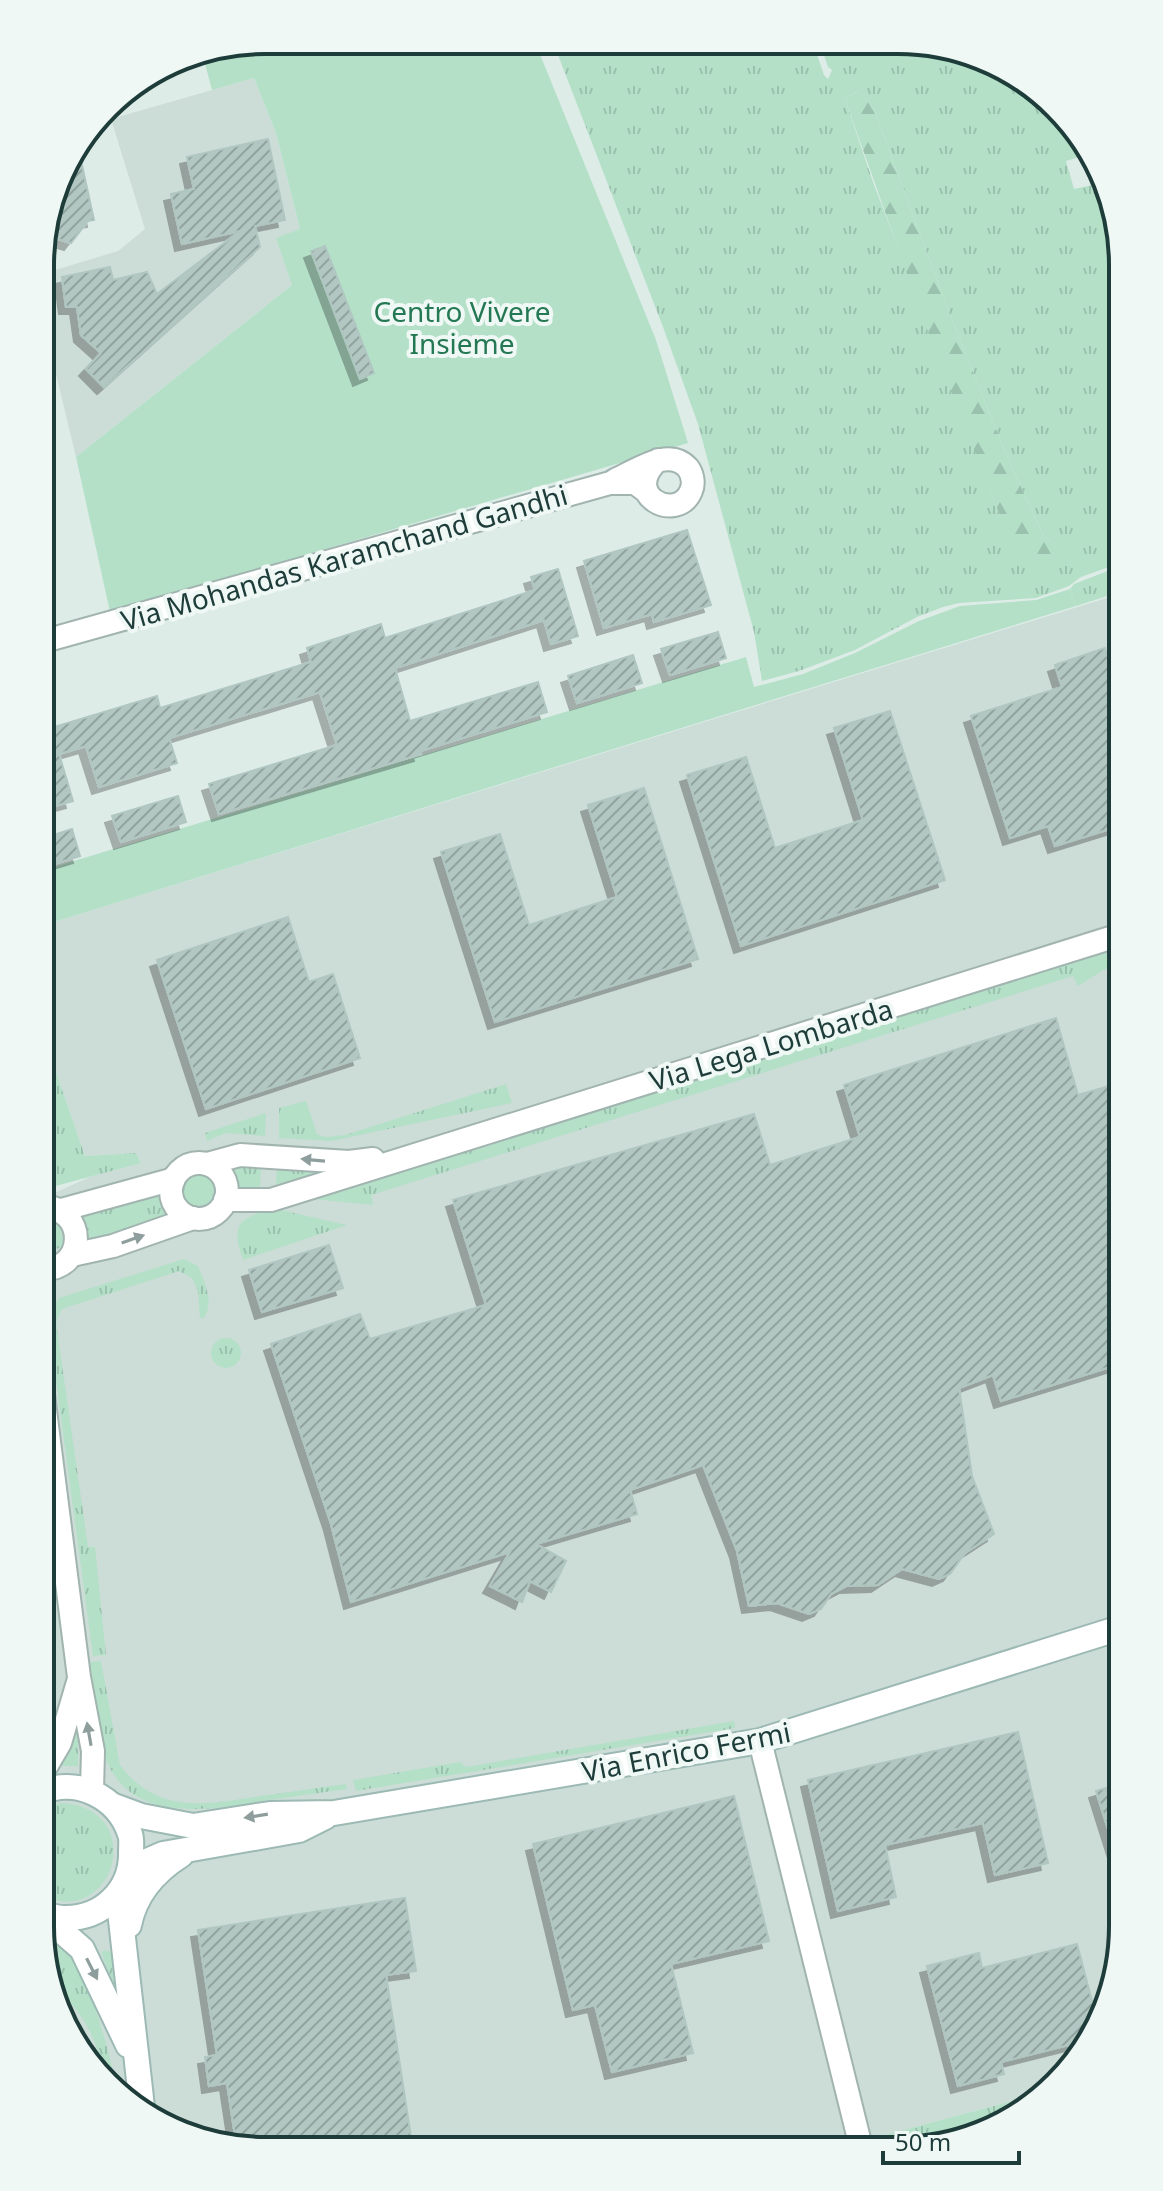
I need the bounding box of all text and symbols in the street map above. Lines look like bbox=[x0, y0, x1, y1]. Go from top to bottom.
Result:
park label: Centro Vivere Insieme bbox=[374, 292, 550, 362]
street label: Via Mohandas Karamchand Gandhi bbox=[116, 475, 572, 639]
street label: Via Lega Lombarda bbox=[645, 989, 897, 1099]
one-way arrow bbox=[300, 1153, 325, 1166]
one-way arrow bbox=[121, 1232, 145, 1244]
street label: Via Enrico Fermi bbox=[579, 1712, 793, 1790]
one-way arrow bbox=[83, 1721, 95, 1746]
one-way arrow bbox=[243, 1810, 268, 1823]
one-way arrow bbox=[86, 1957, 99, 1980]
scale bar bbox=[883, 2115, 1019, 2165]
text: 50 m bbox=[895, 2125, 951, 2158]

